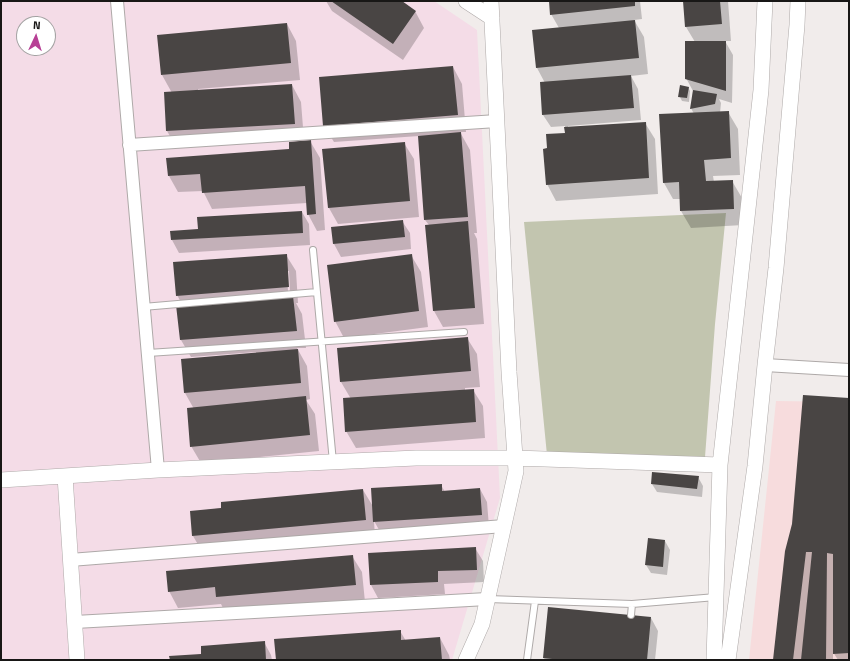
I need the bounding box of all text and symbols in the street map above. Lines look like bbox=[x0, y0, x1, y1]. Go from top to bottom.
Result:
north arrow bbox=[16, 16, 56, 56]
text: N bbox=[32, 17, 41, 33]

